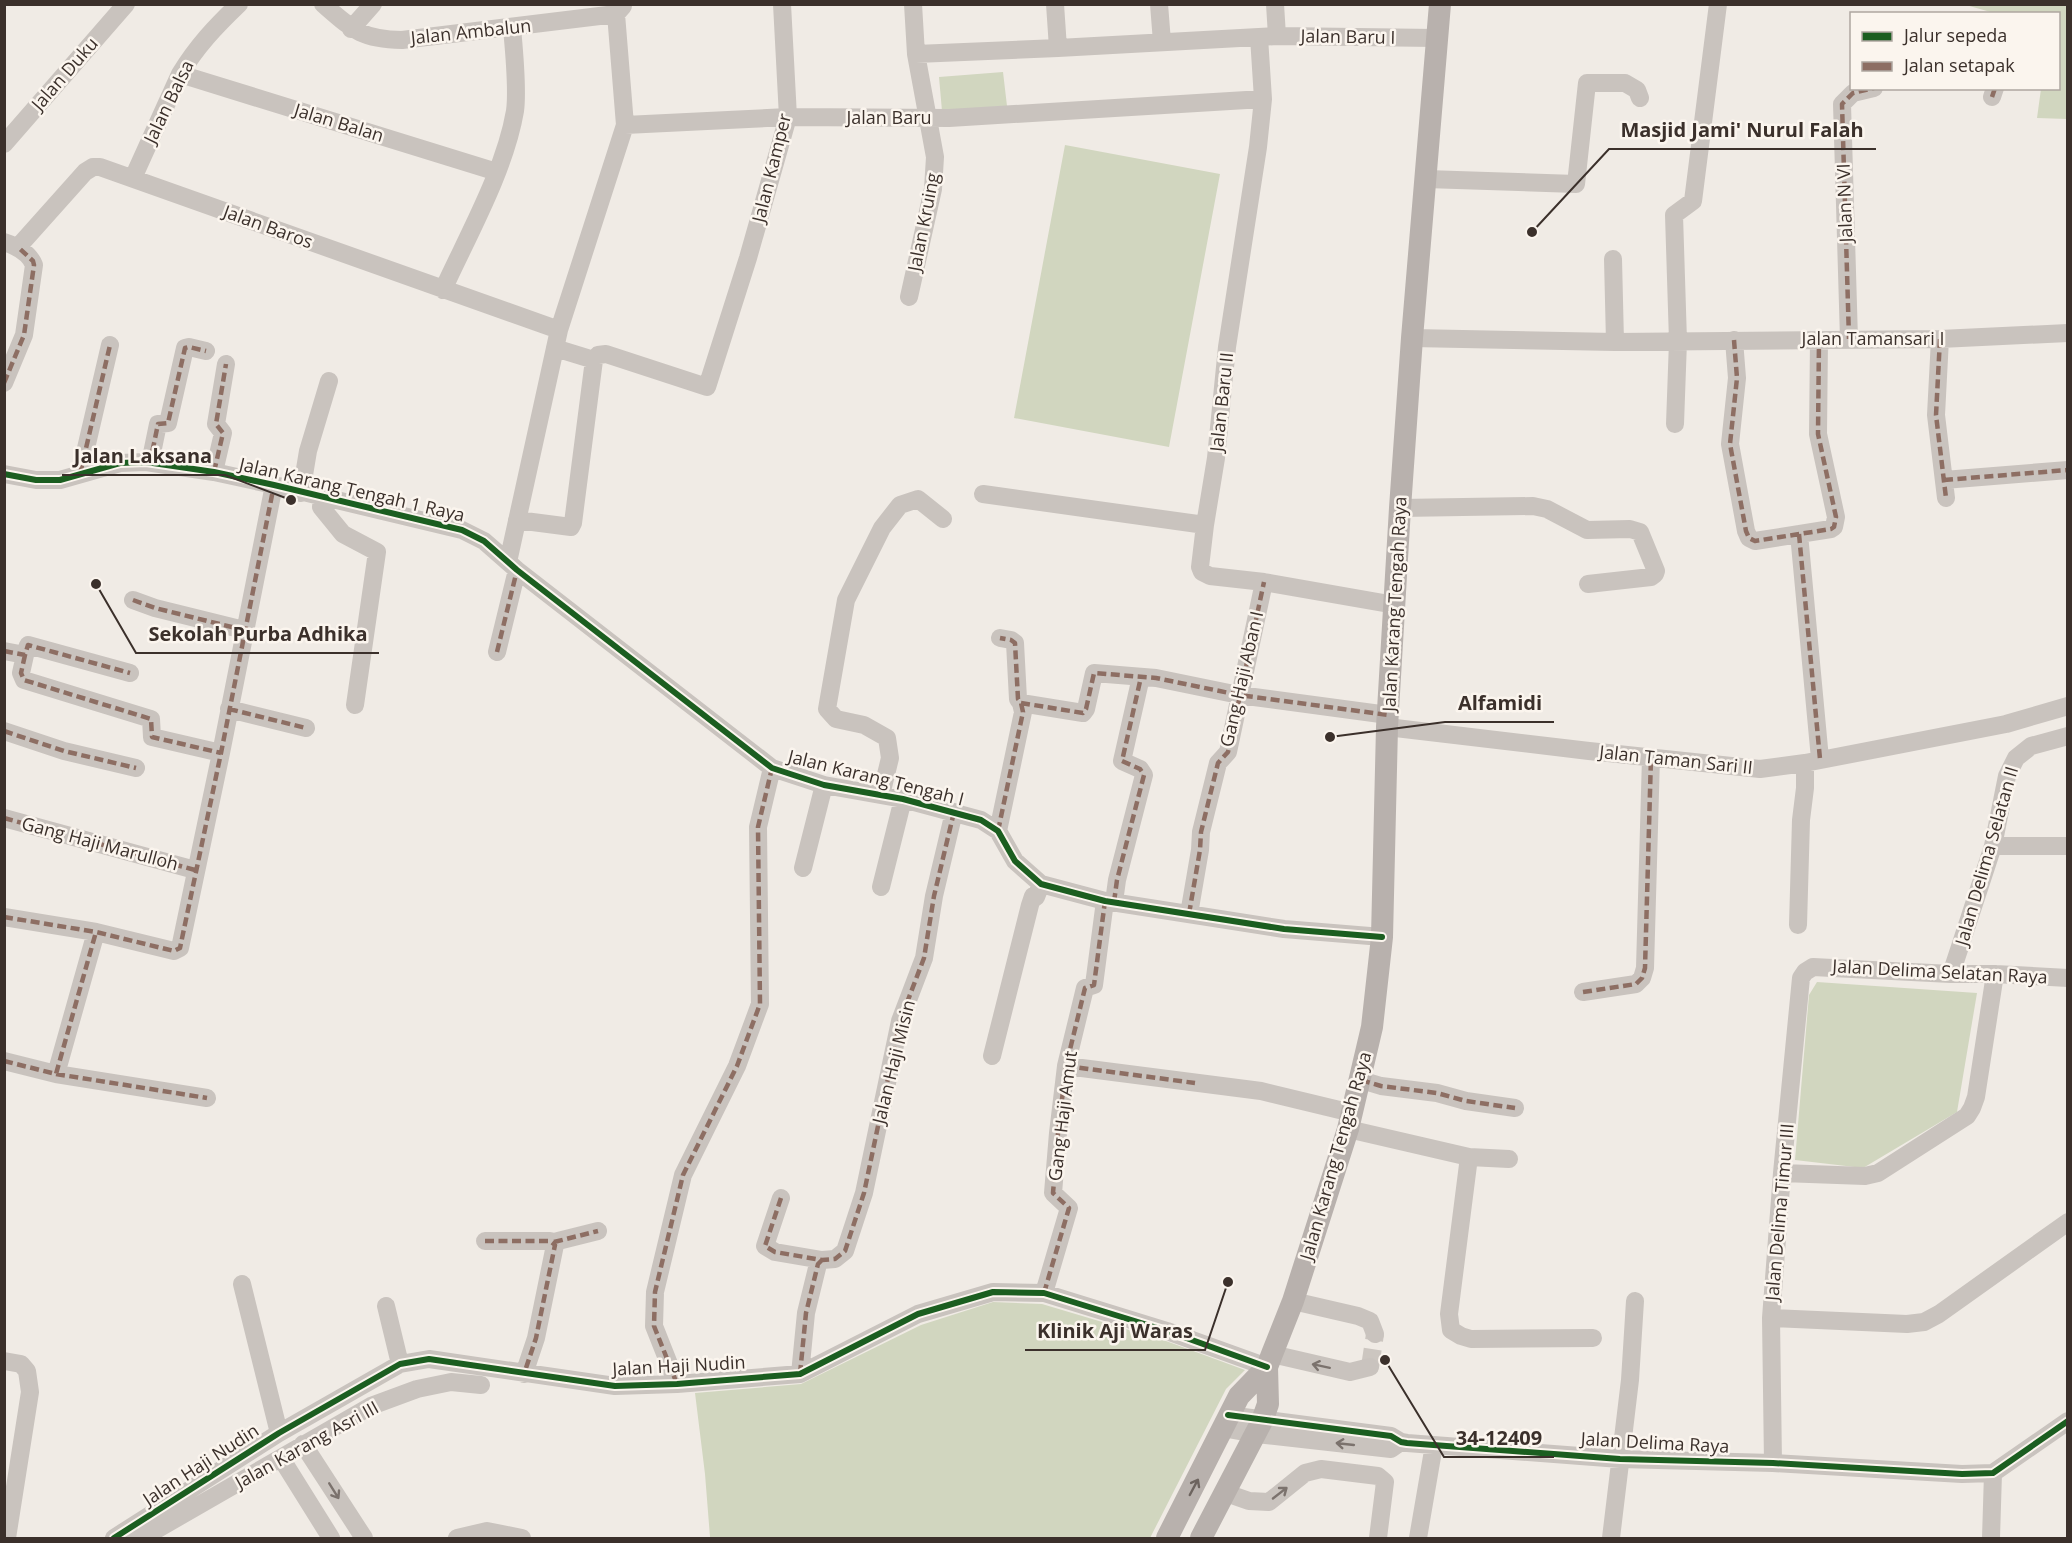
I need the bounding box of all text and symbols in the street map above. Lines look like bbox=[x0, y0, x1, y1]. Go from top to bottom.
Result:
legend bbox=[1850, 12, 2060, 90]
street label: Jalan Ambalun bbox=[408, 13, 532, 49]
street label: Jalan Baru I bbox=[1298, 23, 1396, 49]
text: Jalur sepeda bbox=[1902, 23, 2007, 47]
street label: Jalan Duku bbox=[24, 32, 103, 117]
text: Jalan setapak bbox=[1902, 53, 2015, 77]
street label: Jalan Balsa bbox=[137, 56, 199, 149]
street label: Jalan Balan bbox=[290, 96, 387, 147]
street label: Jalan Baru bbox=[844, 105, 932, 129]
street label: Jalan Kamper bbox=[745, 110, 796, 227]
callout: Masjid Jami' Nurul Falah bbox=[1609, 111, 1876, 149]
text: Masjid Jami' Nurul Falah bbox=[1620, 116, 1864, 143]
street label: Jalan N VI bbox=[1831, 163, 1857, 245]
street label: Jalan Kruing bbox=[901, 170, 944, 275]
street label: Jalan Baros bbox=[218, 198, 316, 253]
street label: Jalan Tamansari I bbox=[1800, 326, 1944, 350]
street label: Jalan Baru II bbox=[1204, 351, 1238, 455]
callout: Jalan Laksana bbox=[62, 437, 225, 475]
text: Jalan Laksana bbox=[72, 442, 212, 469]
street label: Jalan Karang Tengah 1 Raya bbox=[235, 451, 467, 527]
street label: Jalan Karang Tengah Raya bbox=[1376, 496, 1412, 714]
street label: Gang Haji Aban I bbox=[1214, 608, 1268, 749]
callout: Sekolah Purba Adhika bbox=[136, 615, 379, 653]
text: Sekolah Purba Adhika bbox=[148, 620, 368, 647]
callout: Alfamidi bbox=[1445, 684, 1554, 722]
text: Alfamidi bbox=[1458, 689, 1542, 716]
street label: Jalan Taman Sari II bbox=[1596, 739, 1754, 779]
street label: Jalan Karang Tengah I bbox=[784, 743, 967, 811]
street label: Jalan Delima Selatan II bbox=[1948, 763, 2023, 950]
street label: Gang Haji Marulloh bbox=[19, 811, 181, 875]
street label: Jalan Delima Selatan Raya bbox=[1830, 953, 2048, 989]
street label: Jalan Haji Misin bbox=[866, 997, 920, 1128]
street label: Gang Haji Amut bbox=[1042, 1049, 1082, 1182]
street label: Jalan Karang Tengah Raya bbox=[1293, 1049, 1376, 1265]
street label: Jalan Delima Timur III bbox=[1759, 1122, 1799, 1304]
callout: Klinik Aji Waras bbox=[1025, 1312, 1205, 1350]
text: Klinik Aji Waras bbox=[1037, 1317, 1193, 1344]
street label: Jalan Haji Nudin bbox=[610, 1350, 746, 1381]
one-way arrow bbox=[1312, 1360, 1331, 1372]
street label: Jalan Karang Asri III bbox=[229, 1395, 383, 1495]
street label: Jalan Haji Nudin bbox=[136, 1418, 263, 1512]
callout: 34-12409 bbox=[1444, 1419, 1554, 1457]
text: 34-12409 bbox=[1456, 1424, 1542, 1451]
street label: Jalan Delima Raya bbox=[1578, 1426, 1730, 1458]
one-way arrow bbox=[1336, 1438, 1356, 1449]
one-way arrow bbox=[1189, 1478, 1200, 1496]
one-way arrow bbox=[328, 1482, 340, 1499]
one-way arrow bbox=[1271, 1487, 1287, 1499]

